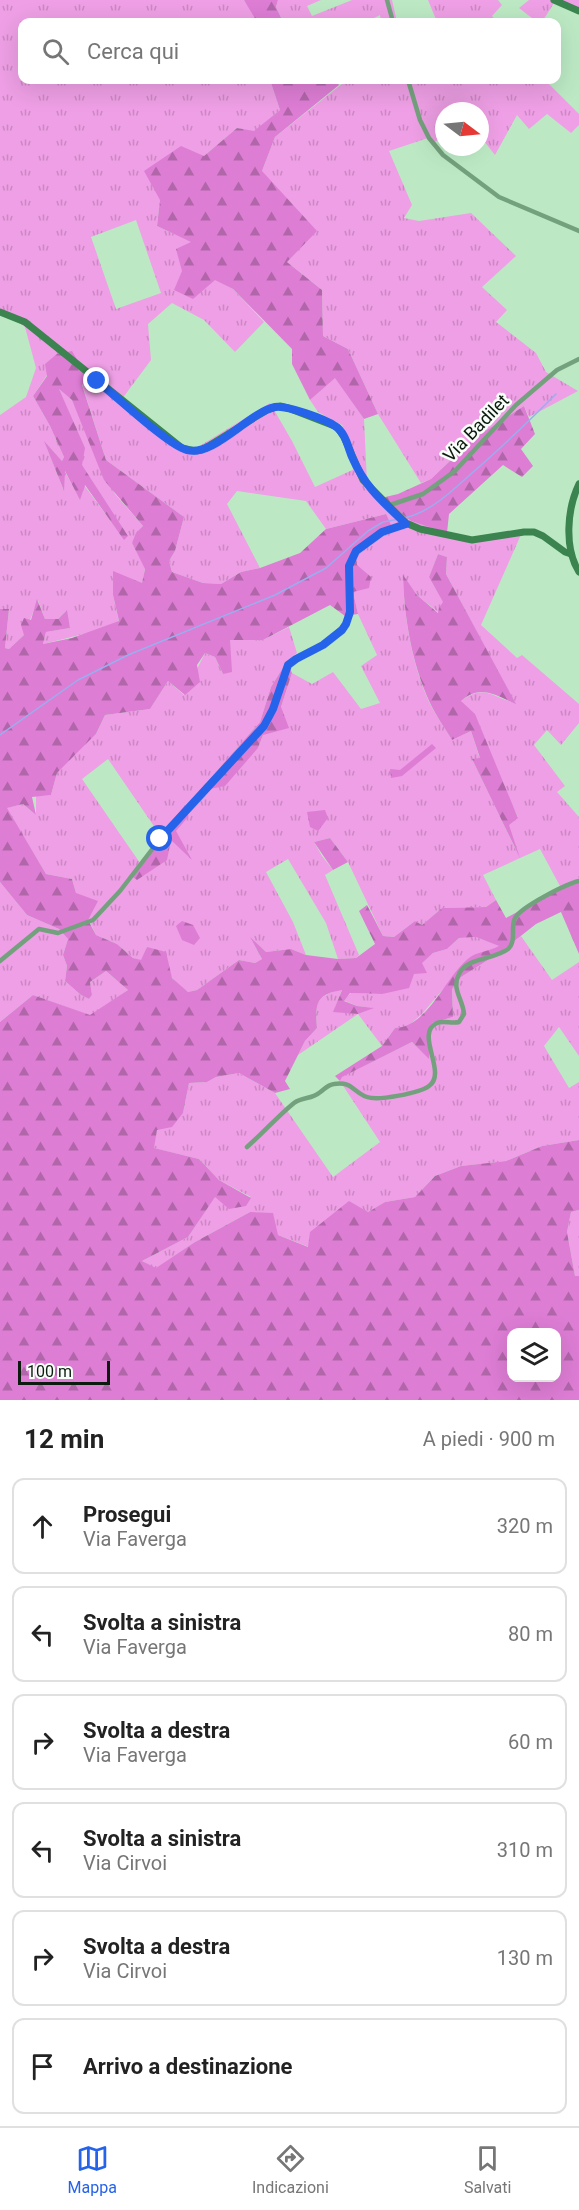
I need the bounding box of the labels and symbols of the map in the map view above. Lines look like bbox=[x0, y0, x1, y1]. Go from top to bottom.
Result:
north arrow bbox=[435, 102, 489, 156]
route end bbox=[83, 367, 109, 393]
street label: Via Badilet bbox=[438, 390, 513, 466]
route start bbox=[146, 825, 172, 851]
scale bar bbox=[18, 1358, 110, 1386]

